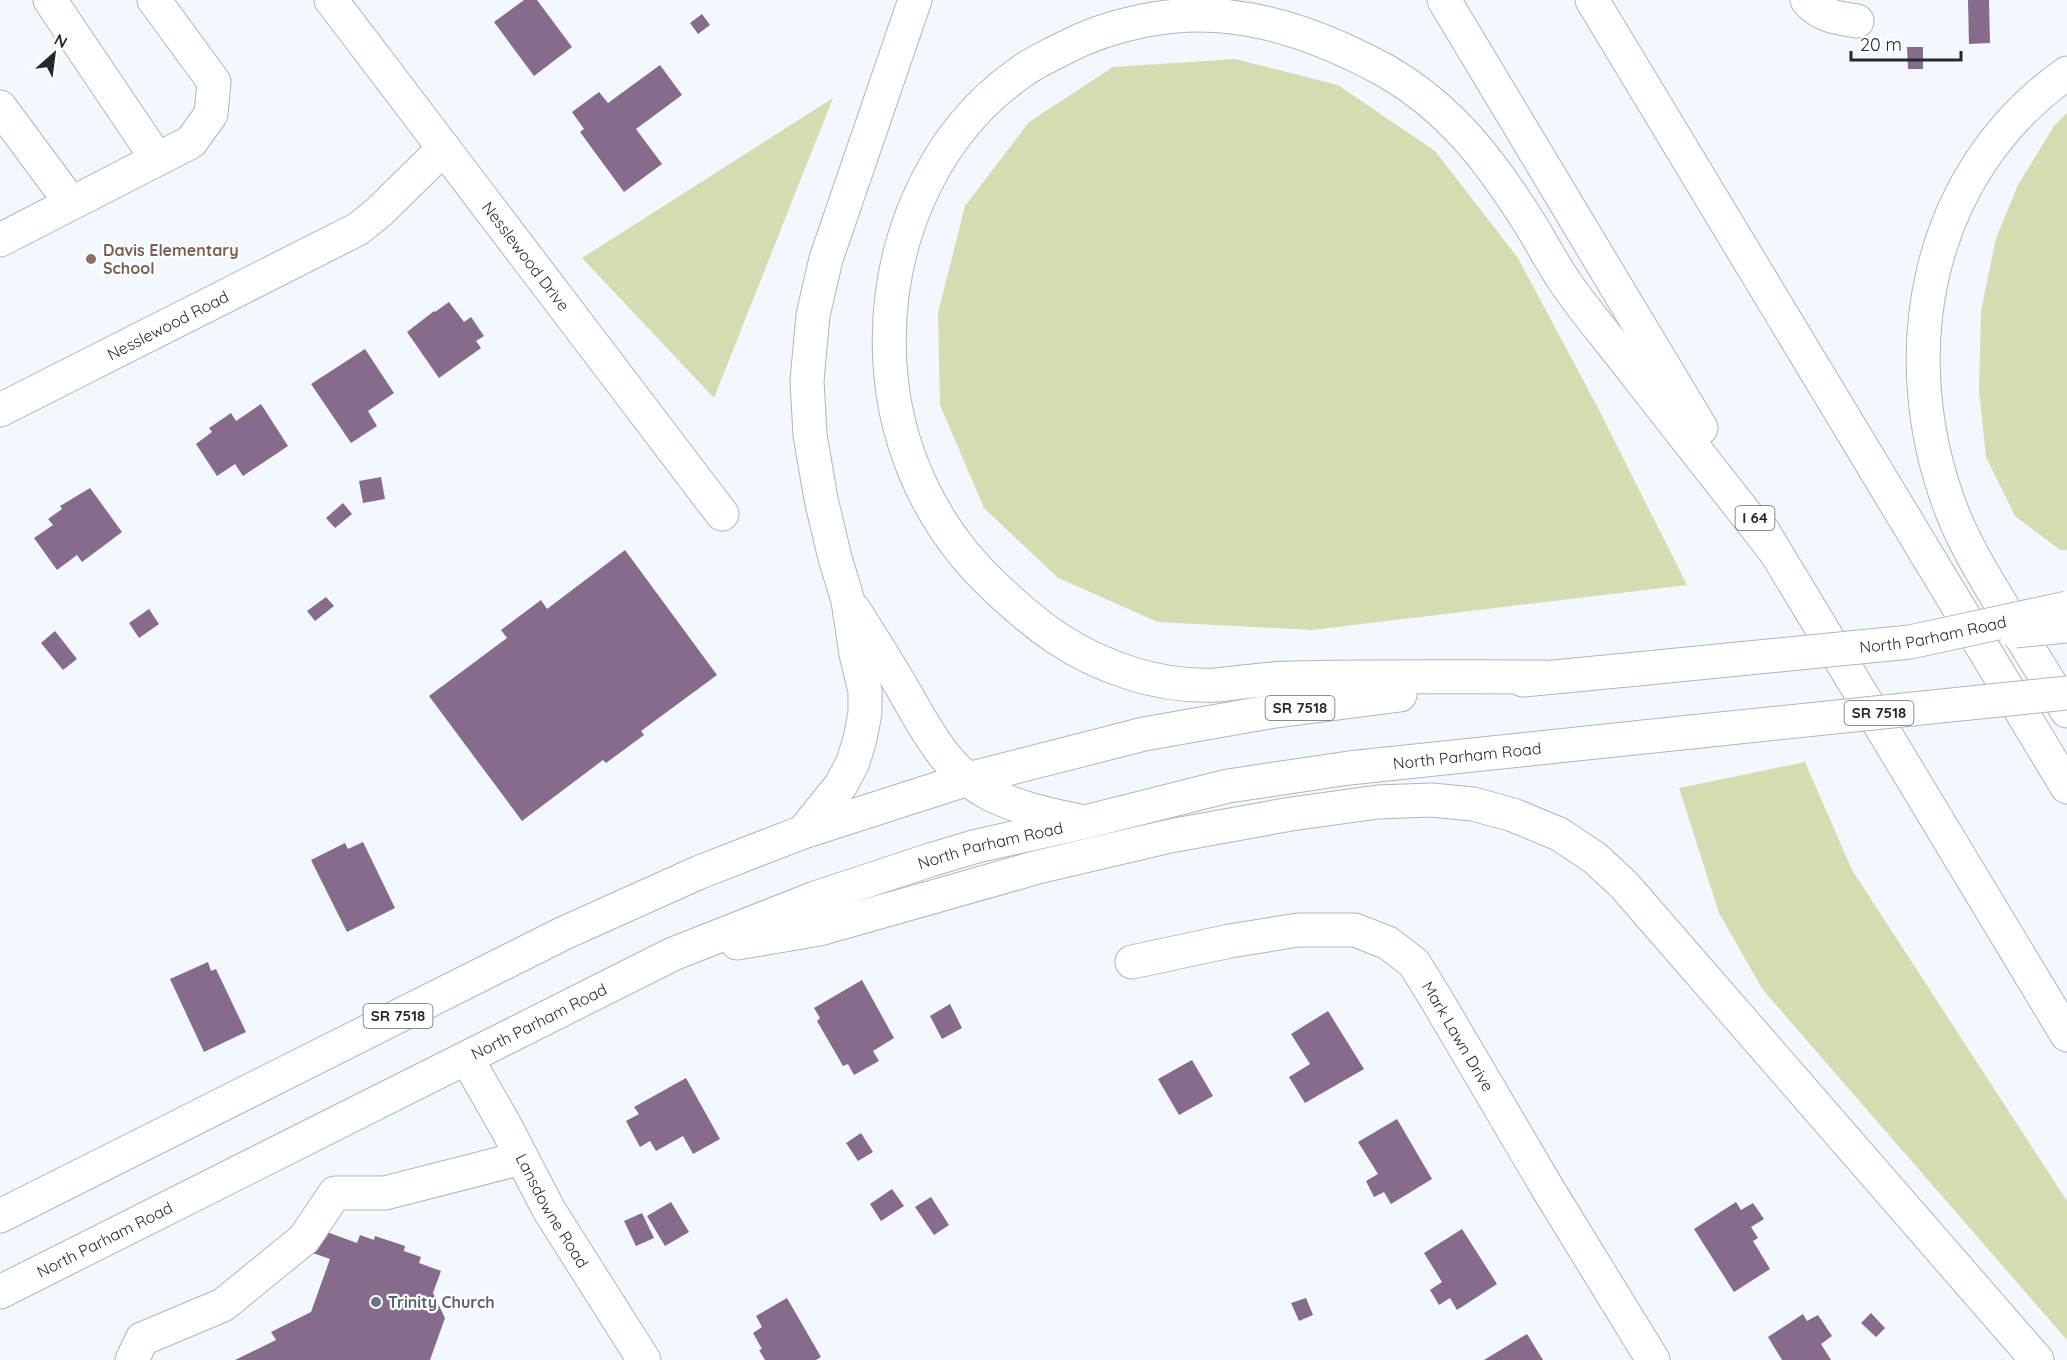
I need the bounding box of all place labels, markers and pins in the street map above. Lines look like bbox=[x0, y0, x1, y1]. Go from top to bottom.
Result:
place label: Davis Elementary School bbox=[103, 240, 239, 278]
marker: Davis Elementary School bbox=[84, 252, 98, 266]
place label: Trinity Church bbox=[388, 1292, 495, 1312]
marker: Trinity Church bbox=[369, 1295, 383, 1309]

